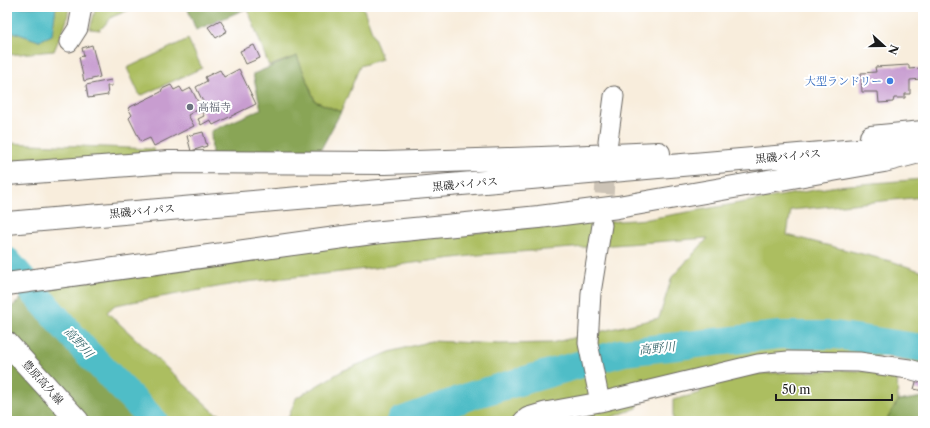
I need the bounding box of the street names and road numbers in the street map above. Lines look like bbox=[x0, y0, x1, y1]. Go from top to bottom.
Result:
street label: 黒磯バイパス bbox=[755, 146, 821, 166]
street label: 黒磯バイパス bbox=[432, 174, 498, 194]
street label: 黒磯バイパス bbox=[109, 201, 175, 221]
street label: 豊原高久線 bbox=[19, 357, 67, 407]

